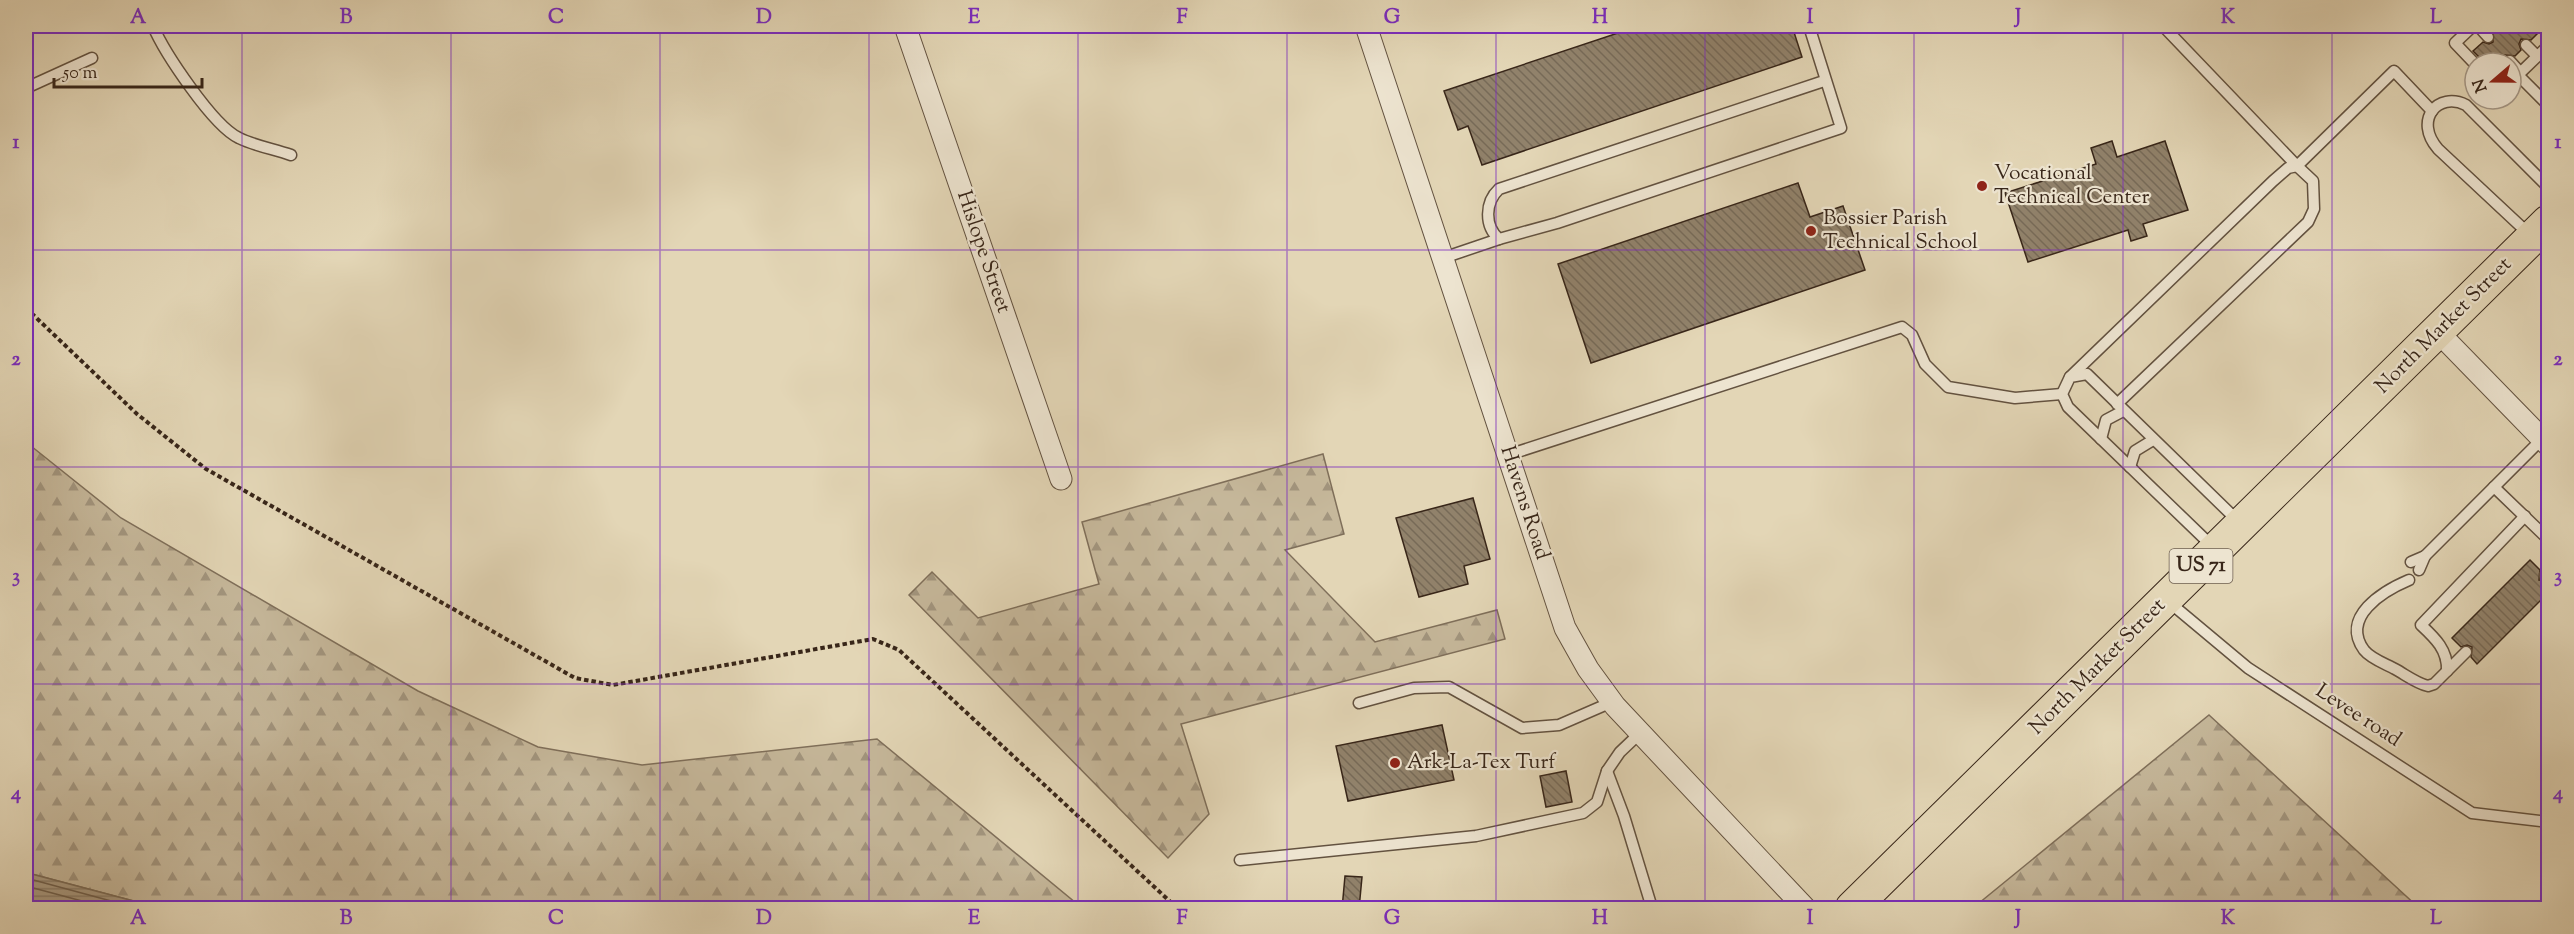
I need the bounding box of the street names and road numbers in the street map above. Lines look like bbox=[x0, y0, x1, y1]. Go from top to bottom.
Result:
street label: Hislope Street bbox=[948, 187, 1018, 317]
street label: North Market Street bbox=[2369, 251, 2519, 401]
street label: Havens Road bbox=[1491, 442, 1557, 564]
road number: US 71 bbox=[2170, 549, 2232, 583]
street label: North Market Street bbox=[2023, 592, 2173, 742]
street label: Levee road bbox=[2309, 677, 2407, 755]

